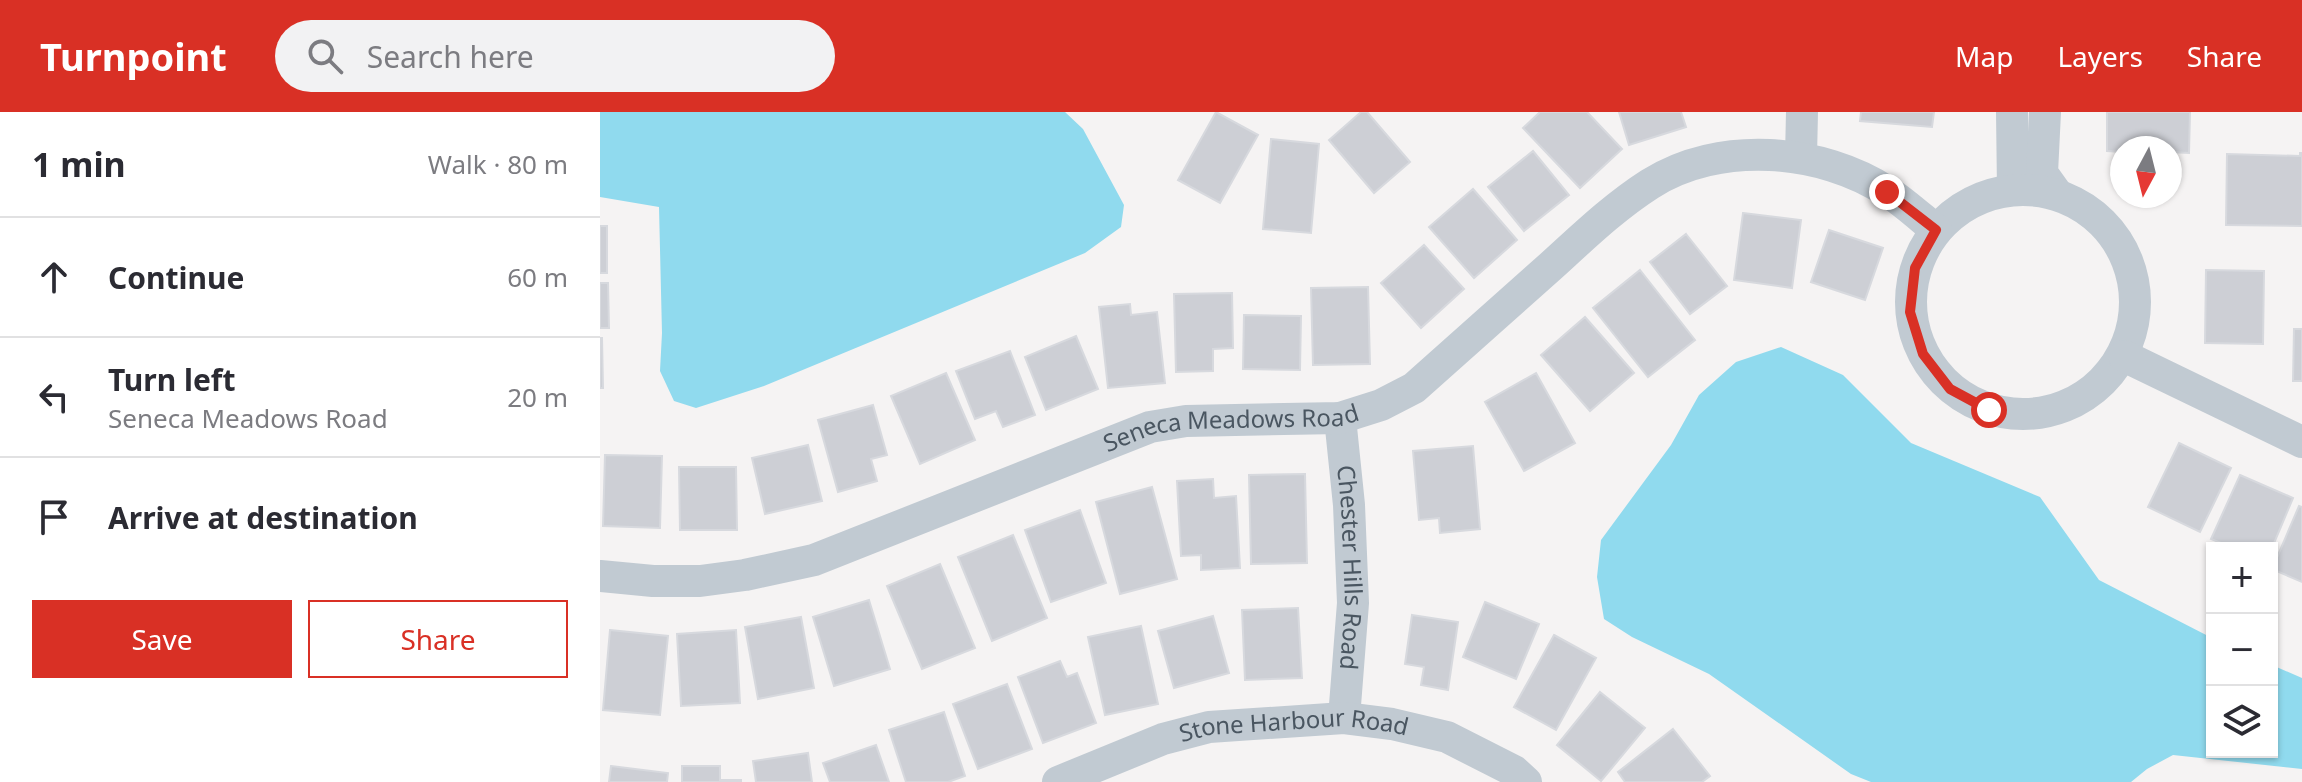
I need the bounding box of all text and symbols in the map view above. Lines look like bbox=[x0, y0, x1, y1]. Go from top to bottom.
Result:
search box bbox=[275, 20, 835, 92]
text: Turnpoint bbox=[40, 30, 227, 82]
icon: search bbox=[303, 34, 347, 78]
text: Search here bbox=[367, 36, 534, 77]
text: Map bbox=[1955, 37, 2013, 75]
text: Layers bbox=[2057, 37, 2143, 75]
text: Share bbox=[2187, 37, 2262, 75]
north arrow bbox=[2110, 136, 2182, 208]
text: 1 min bbox=[32, 141, 126, 187]
text: Walk · 80 m bbox=[428, 146, 568, 182]
route end bbox=[1869, 174, 1905, 210]
icon: ahead bbox=[32, 255, 76, 299]
text: Continue bbox=[108, 257, 244, 298]
text: 60 m bbox=[507, 259, 568, 295]
text: Turn left bbox=[108, 359, 236, 400]
icon: left bbox=[32, 375, 76, 419]
text: 20 m bbox=[507, 379, 568, 415]
route start bbox=[1971, 392, 2007, 428]
street label: Seneca Meadows Road bbox=[1098, 395, 1363, 459]
text: Seneca Meadows Road bbox=[108, 400, 388, 436]
street label: Chester Hills Road bbox=[1330, 463, 1371, 671]
icon: arrive bbox=[32, 495, 76, 539]
text: Arrive at destination bbox=[108, 497, 418, 538]
map controls bbox=[2206, 542, 2278, 758]
button: + bbox=[2206, 542, 2278, 614]
button: Save bbox=[32, 600, 292, 678]
button: Share bbox=[308, 600, 568, 678]
button: − bbox=[2206, 614, 2278, 686]
button: layers bbox=[2206, 686, 2278, 758]
street label: Stone Harbour Road bbox=[1175, 700, 1412, 749]

